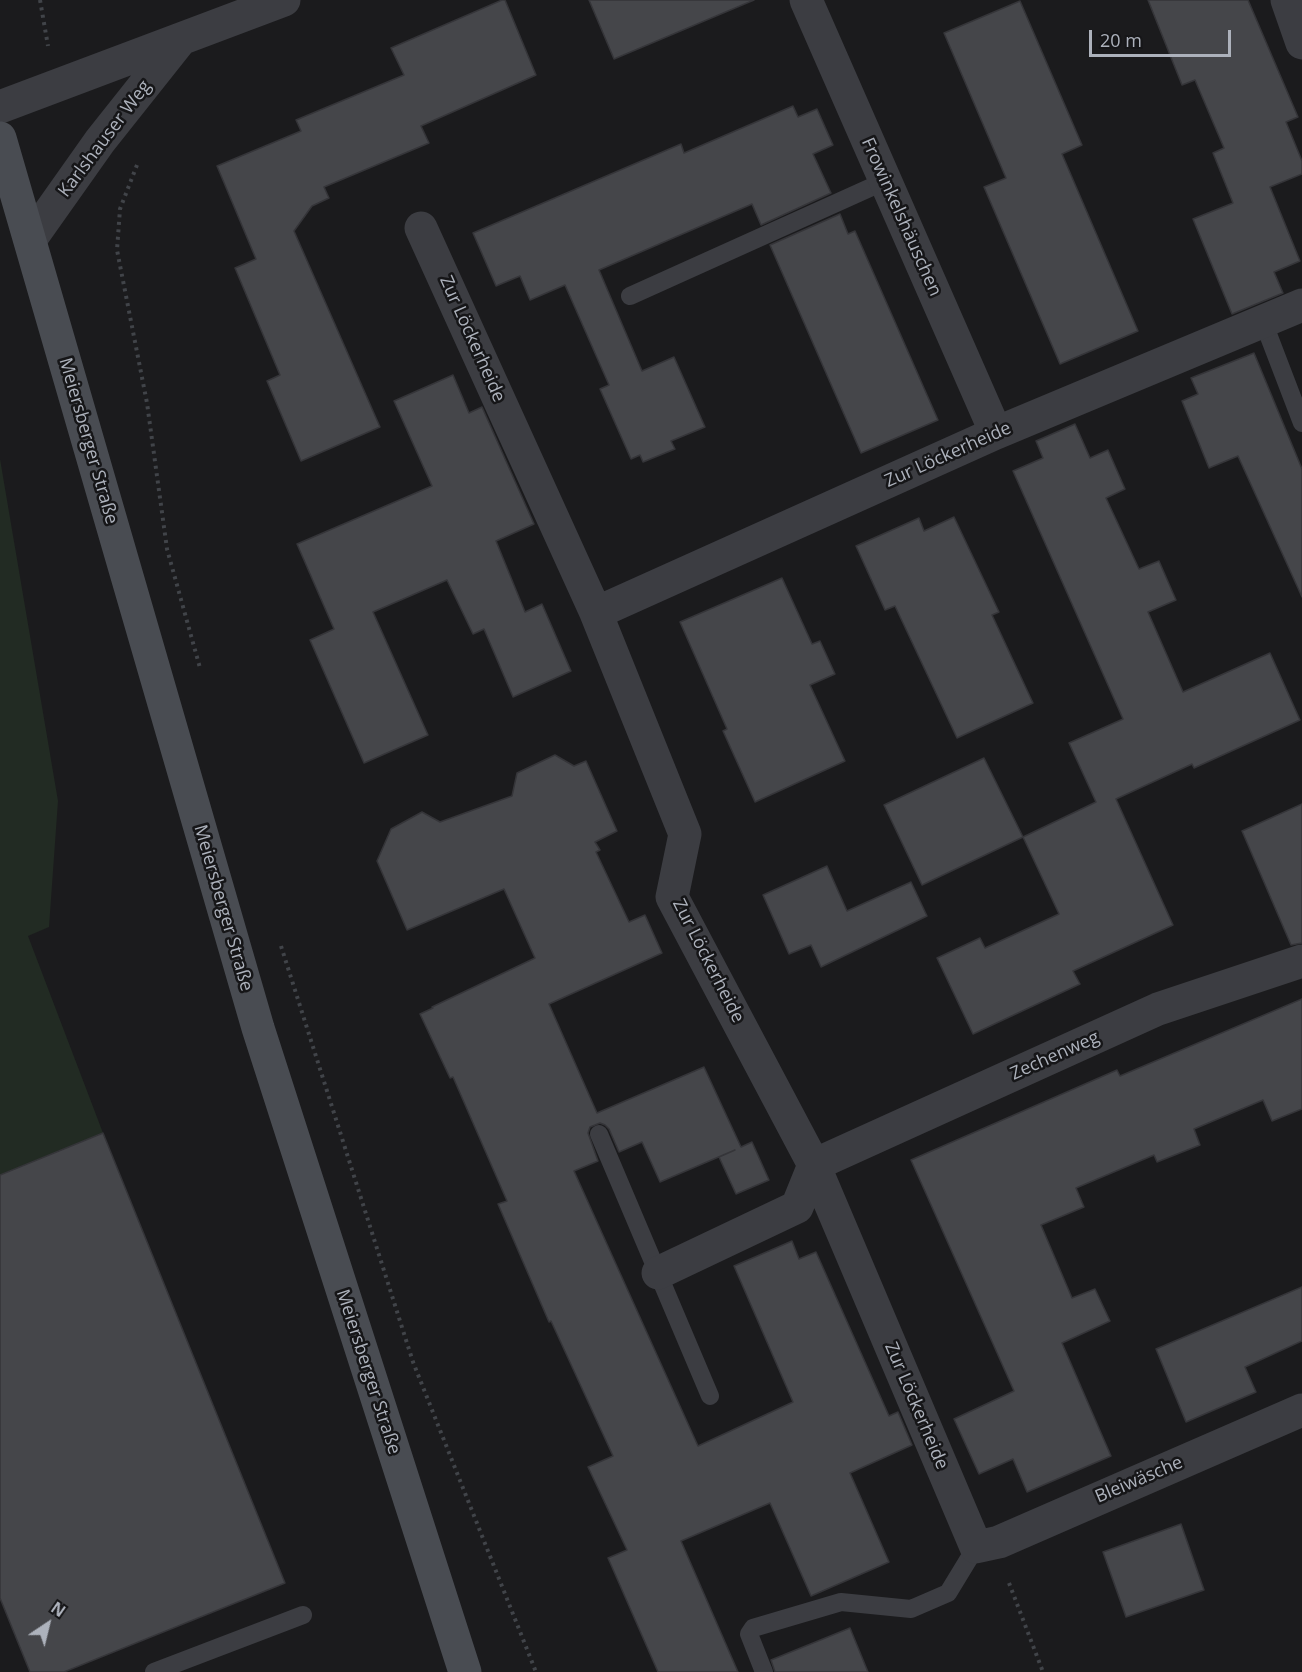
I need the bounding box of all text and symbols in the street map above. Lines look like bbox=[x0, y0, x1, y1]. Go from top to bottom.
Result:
scale bar bbox=[1092, 18, 1234, 56]
text: 20 m bbox=[1100, 28, 1142, 52]
street label: Karlshauser Weg bbox=[54, 76, 156, 202]
street label: Frowinkelshäuschen bbox=[856, 134, 946, 300]
street label: Zur Löckerheide bbox=[434, 273, 510, 405]
street label: Meiersberger Straße bbox=[54, 355, 122, 527]
street label: Zur Löckerheide bbox=[882, 417, 1014, 493]
street label: Meiersberger Straße bbox=[189, 822, 257, 994]
street label: Zur Löckerheide bbox=[668, 896, 748, 1026]
street label: Zechenweg bbox=[1007, 1027, 1103, 1085]
street label: Meiersberger Straße bbox=[331, 1287, 405, 1457]
street label: Zur Löckerheide bbox=[879, 1339, 953, 1473]
street label: Bleiwäsche bbox=[1092, 1452, 1186, 1508]
north arrow bbox=[18, 1594, 78, 1654]
text: N bbox=[47, 1597, 70, 1622]

